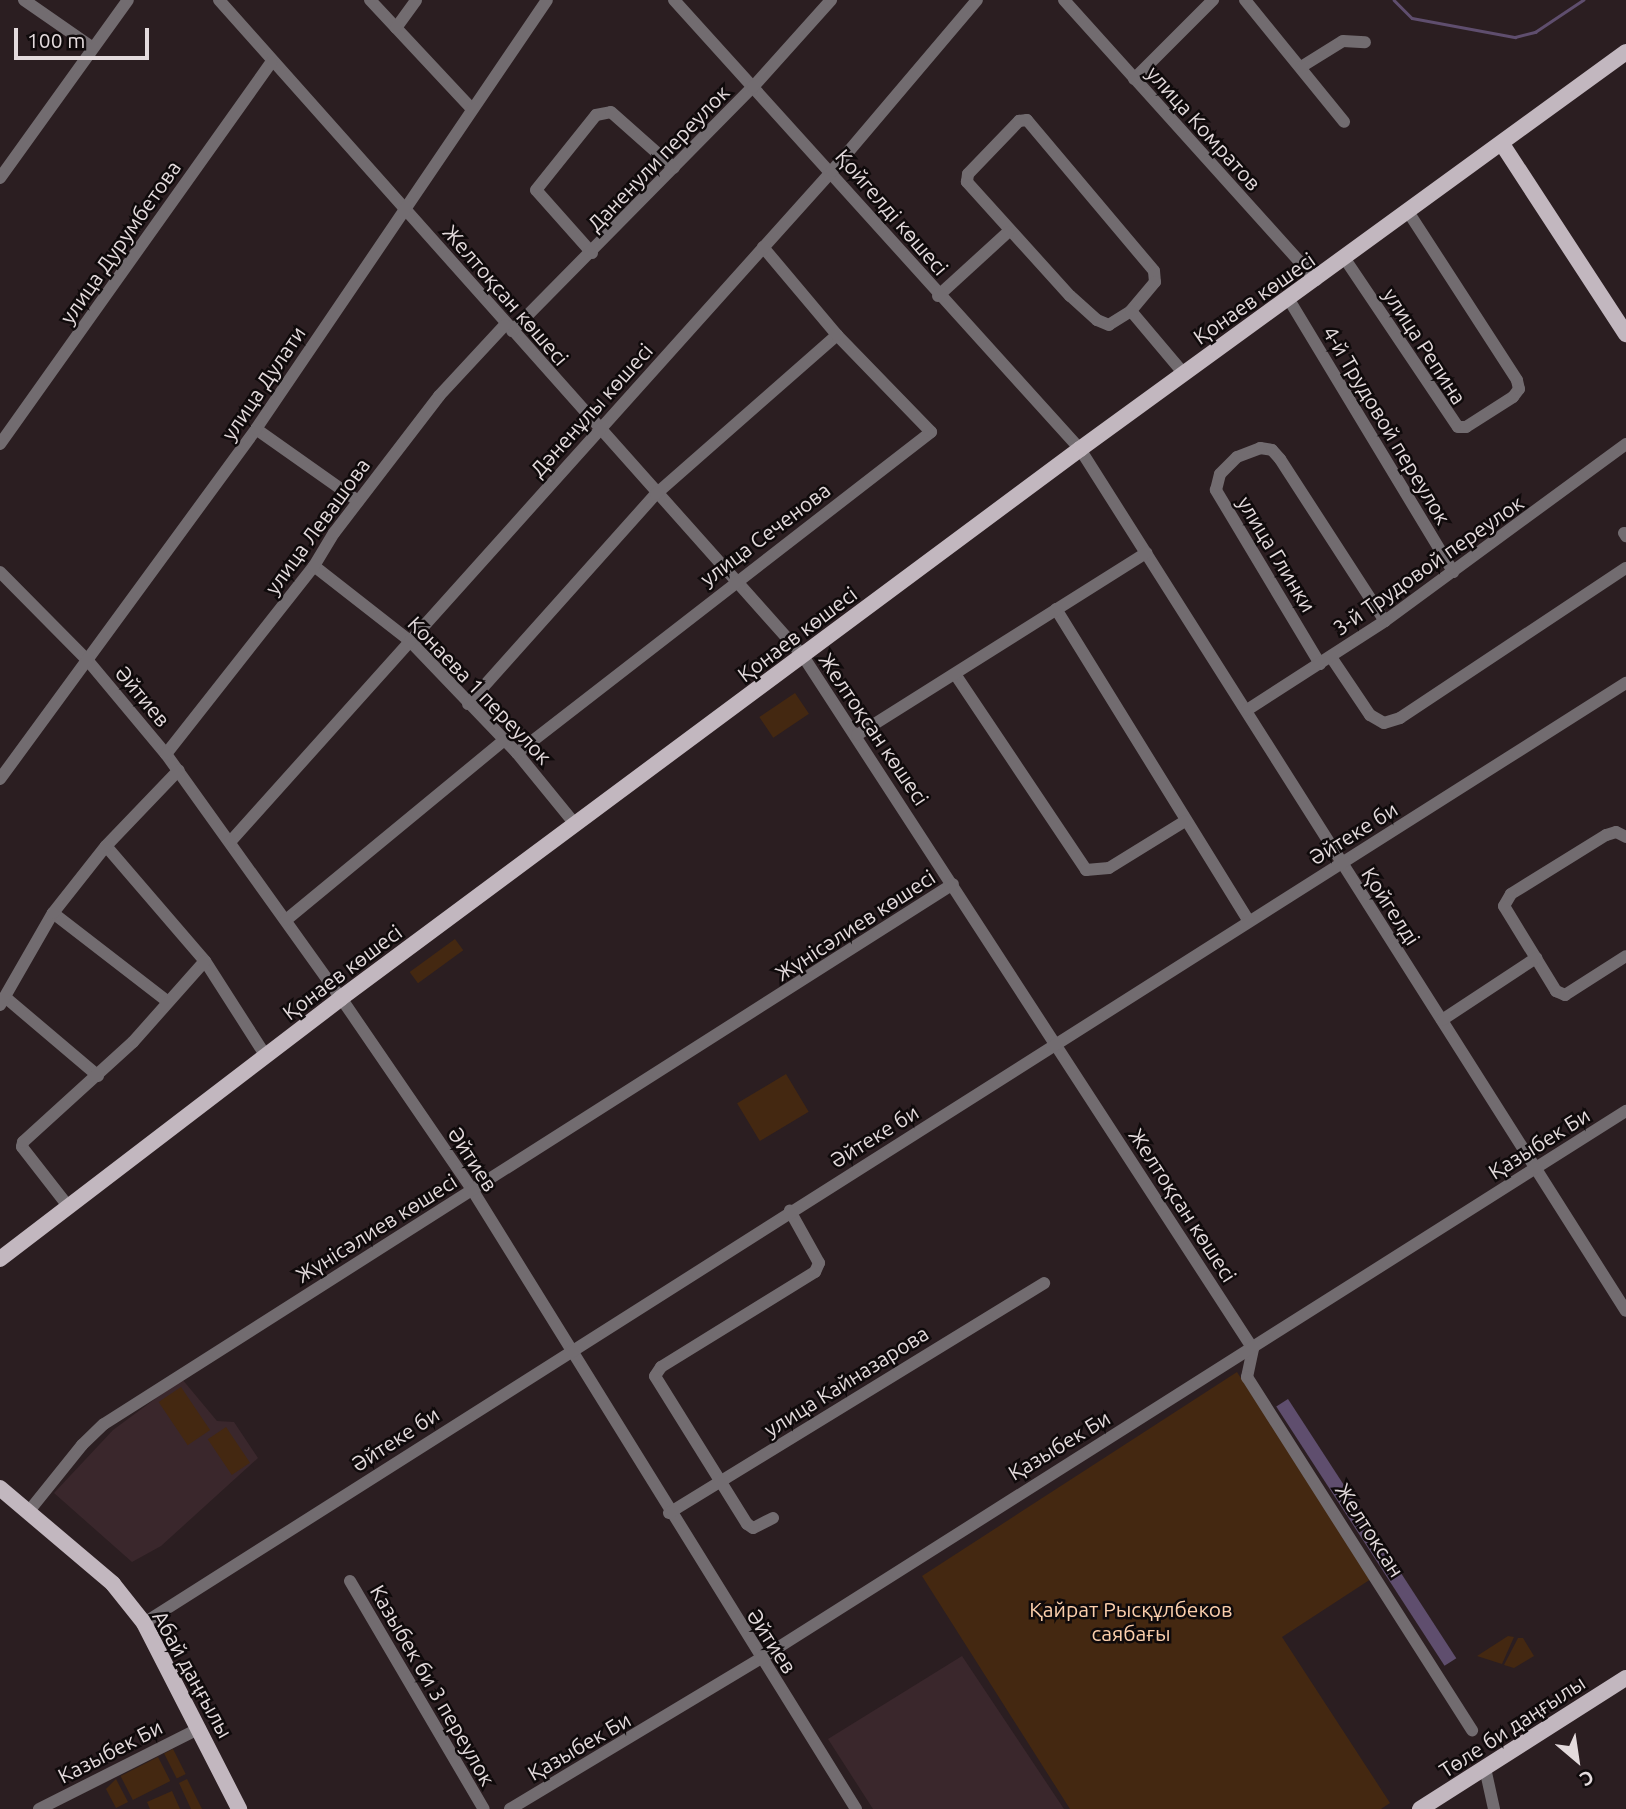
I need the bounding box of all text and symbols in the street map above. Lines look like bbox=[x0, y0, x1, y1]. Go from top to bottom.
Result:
scale bar bbox=[18, 14, 152, 58]
text: 100 m bbox=[27, 28, 85, 52]
street label: улица Комратов bbox=[1142, 61, 1266, 195]
street label: Даненули переулок bbox=[582, 80, 734, 236]
street label: Қойгелді көшесі bbox=[830, 144, 954, 280]
street label: улица Дурумбетова bbox=[54, 156, 186, 328]
street label: Желтоқсан көшесі bbox=[438, 220, 574, 370]
street label: Қонаев көшесі bbox=[1188, 247, 1320, 349]
street label: улица Репина bbox=[1378, 283, 1472, 409]
street label: улица Дулати bbox=[216, 321, 310, 445]
street label: 4-й Трудовой переулок bbox=[1318, 321, 1456, 529]
street label: Дәненұлы көшесі bbox=[524, 338, 658, 482]
street label: улица Левашова bbox=[259, 453, 375, 599]
street label: улица Сеченова bbox=[695, 477, 835, 591]
street label: 3-й Трудовой переулок bbox=[1328, 490, 1528, 640]
street label: улица Глинки bbox=[1232, 491, 1322, 617]
street label: Қонаев көшесі bbox=[732, 581, 862, 687]
street label: Конаева 1 переулок bbox=[403, 611, 557, 769]
street label: Желтоқсан көшесі bbox=[814, 648, 934, 810]
street label: Әйтиев bbox=[110, 660, 176, 732]
street label: Әйтеке би bbox=[1304, 796, 1402, 870]
street label: Қойгелді bbox=[1357, 862, 1425, 950]
street label: Жүнісәлиев көшесі bbox=[770, 864, 940, 986]
street label: Қонаев көшесі bbox=[277, 919, 407, 1025]
street label: Әйтеке би bbox=[825, 1099, 923, 1173]
street label: Қазыбек Би bbox=[1484, 1102, 1594, 1184]
street label: Әйтиев bbox=[443, 1122, 503, 1196]
street label: Желтоқсан көшесі bbox=[1124, 1123, 1242, 1287]
street label: Жүнісәлиев көшесі bbox=[291, 1168, 461, 1288]
street label: улица Кайназарова bbox=[759, 1320, 933, 1442]
street label: Әйтеке би bbox=[346, 1401, 444, 1477]
street label: Қазыбек Би bbox=[1003, 1405, 1115, 1485]
street label: Желтоксан bbox=[1330, 1478, 1410, 1582]
street label: Казыбек би 3 переулок bbox=[365, 1580, 501, 1790]
park label: Қайрат Рысқұлбеков саябағы bbox=[1029, 1596, 1233, 1646]
street label: Әйтиев bbox=[742, 1604, 802, 1678]
street label: Абай даңғылы bbox=[148, 1606, 238, 1742]
street label: Төле би даңғылы bbox=[1434, 1669, 1590, 1783]
street label: Қазыбек Би bbox=[523, 1706, 635, 1786]
street label: Казыбек Би bbox=[53, 1714, 167, 1788]
north arrow bbox=[1542, 1725, 1612, 1795]
text: С bbox=[1577, 1766, 1598, 1791]

